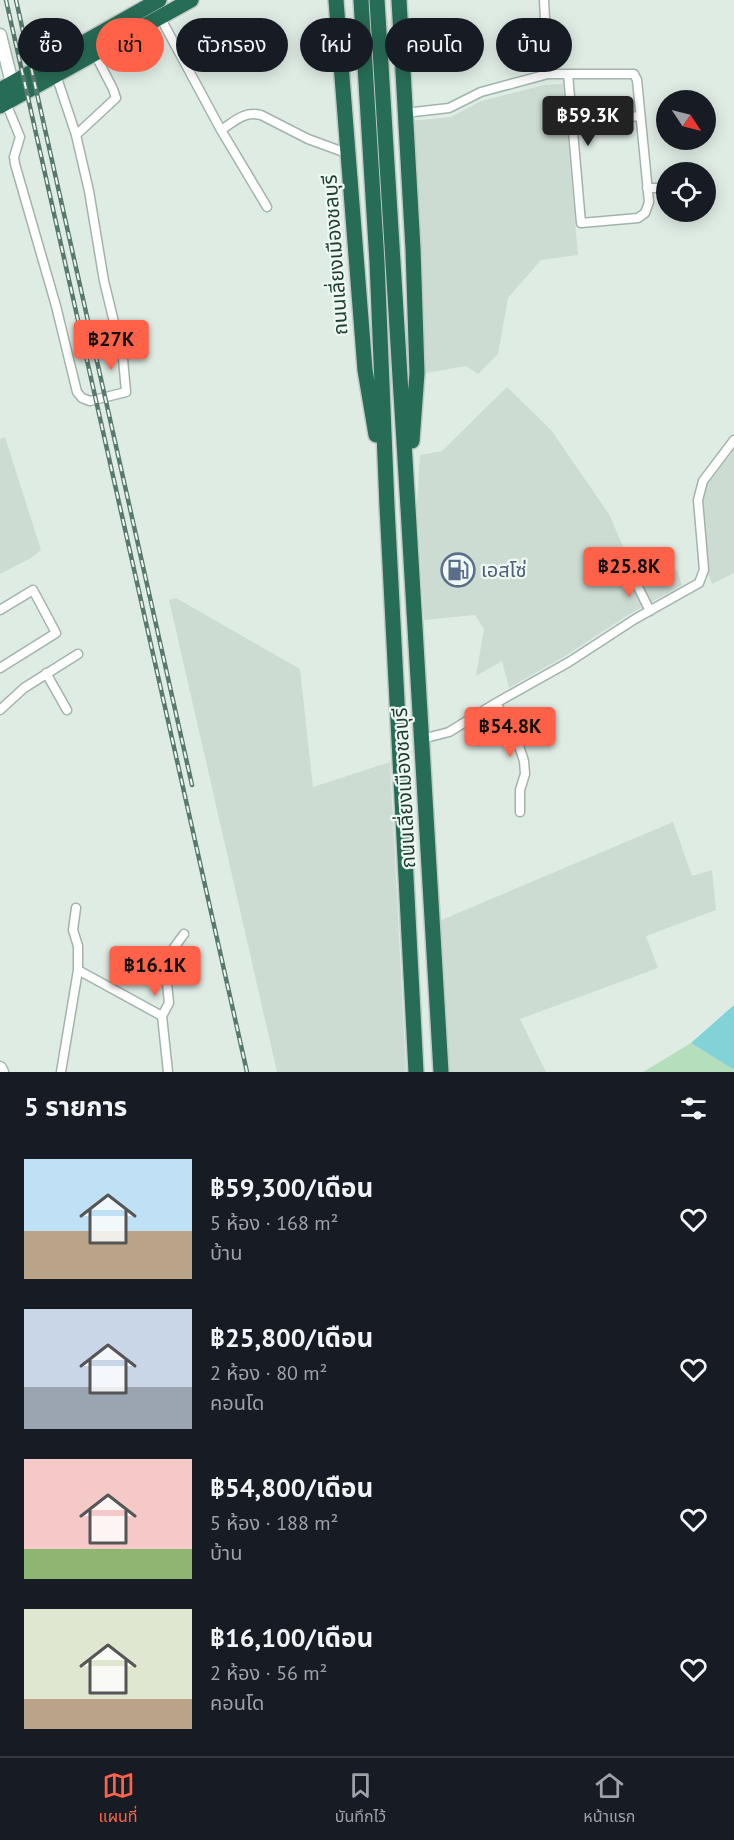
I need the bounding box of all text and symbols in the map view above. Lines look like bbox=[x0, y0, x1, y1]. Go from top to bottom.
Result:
chip: ซื้อ bbox=[18, 18, 84, 72]
chip: เช่า bbox=[96, 18, 164, 72]
chip: ตัวกรอง bbox=[176, 18, 288, 72]
chip: ใหม่ bbox=[300, 18, 373, 72]
chip: คอนโด bbox=[385, 18, 484, 72]
chip: บ้าน bbox=[496, 18, 572, 72]
north arrow bbox=[656, 90, 716, 150]
map controls bbox=[656, 90, 716, 222]
pin: ฿59.3K bbox=[539, 96, 637, 147]
text: ฿59.3K bbox=[557, 102, 619, 128]
button: locate bbox=[656, 162, 716, 222]
street label: ถนนเลี่ยงเมืองชลบุรี bbox=[315, 174, 354, 336]
pin: ฿27K bbox=[75, 320, 147, 371]
text: ฿27K bbox=[88, 326, 134, 352]
pin: ฿25.8K bbox=[580, 547, 678, 598]
fuel station icon: เอสโซ่ bbox=[440, 552, 476, 588]
text: ฿25.8K bbox=[598, 553, 660, 579]
place label: เอสโซ่ bbox=[481, 557, 527, 583]
street label: ถนนเลี่ยงเมืองชลบุรี bbox=[386, 707, 421, 869]
pin: ฿54.8K bbox=[461, 707, 559, 758]
text: ฿54.8K bbox=[479, 713, 541, 739]
pin: ฿16.1K bbox=[106, 946, 204, 997]
text: ฿16.1K bbox=[124, 952, 186, 978]
text: 5 รายการ bbox=[24, 1090, 127, 1123]
icon: filters bbox=[677, 1092, 710, 1125]
text: ฿59,300/เดือน bbox=[210, 1171, 373, 1204]
icon: home bbox=[72, 1183, 144, 1255]
icon: heart bbox=[677, 1203, 710, 1236]
text: 5 ห้อง · 168 m² bbox=[210, 1210, 338, 1236]
text: บ้าน bbox=[210, 1240, 242, 1266]
text: ฿25,800/เดือน bbox=[210, 1321, 373, 1354]
icon: home bbox=[72, 1333, 144, 1405]
icon: heart bbox=[677, 1353, 710, 1386]
text: 2 ห้อง · 80 m² bbox=[210, 1360, 327, 1386]
text: คอนโด bbox=[210, 1390, 264, 1416]
text: ฿54,800/เดือน bbox=[210, 1471, 373, 1504]
icon: home bbox=[72, 1483, 144, 1555]
icon: heart bbox=[677, 1503, 710, 1536]
text: 5 ห้อง · 188 m² bbox=[210, 1510, 338, 1536]
text: บ้าน bbox=[210, 1540, 242, 1566]
text: ฿16,100/เดือน bbox=[210, 1621, 373, 1654]
icon: home bbox=[72, 1633, 144, 1705]
icon: heart bbox=[677, 1653, 710, 1686]
text: 2 ห้อง · 56 m² bbox=[210, 1660, 327, 1686]
text: คอนโด bbox=[210, 1690, 264, 1716]
tab: แผนที่ bbox=[99, 1769, 138, 1829]
tab: บันทึกไว้ bbox=[335, 1769, 386, 1829]
tab: หน้าแรก bbox=[583, 1769, 635, 1829]

